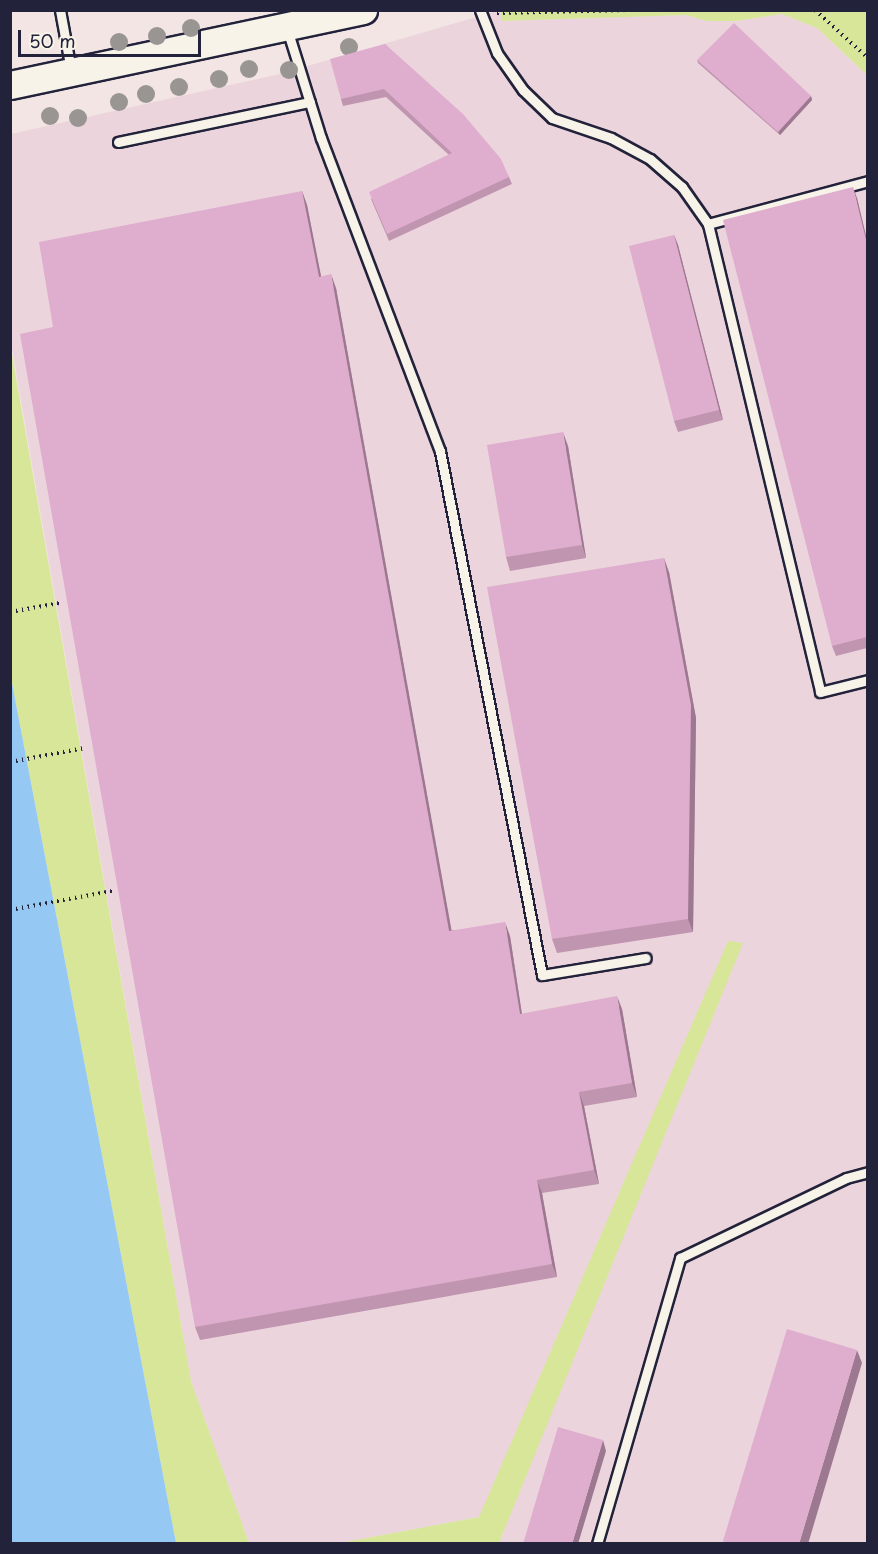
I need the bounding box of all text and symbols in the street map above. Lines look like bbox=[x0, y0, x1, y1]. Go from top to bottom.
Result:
scale bar bbox=[21, 18, 204, 56]
text: 50 m bbox=[29, 27, 76, 54]

